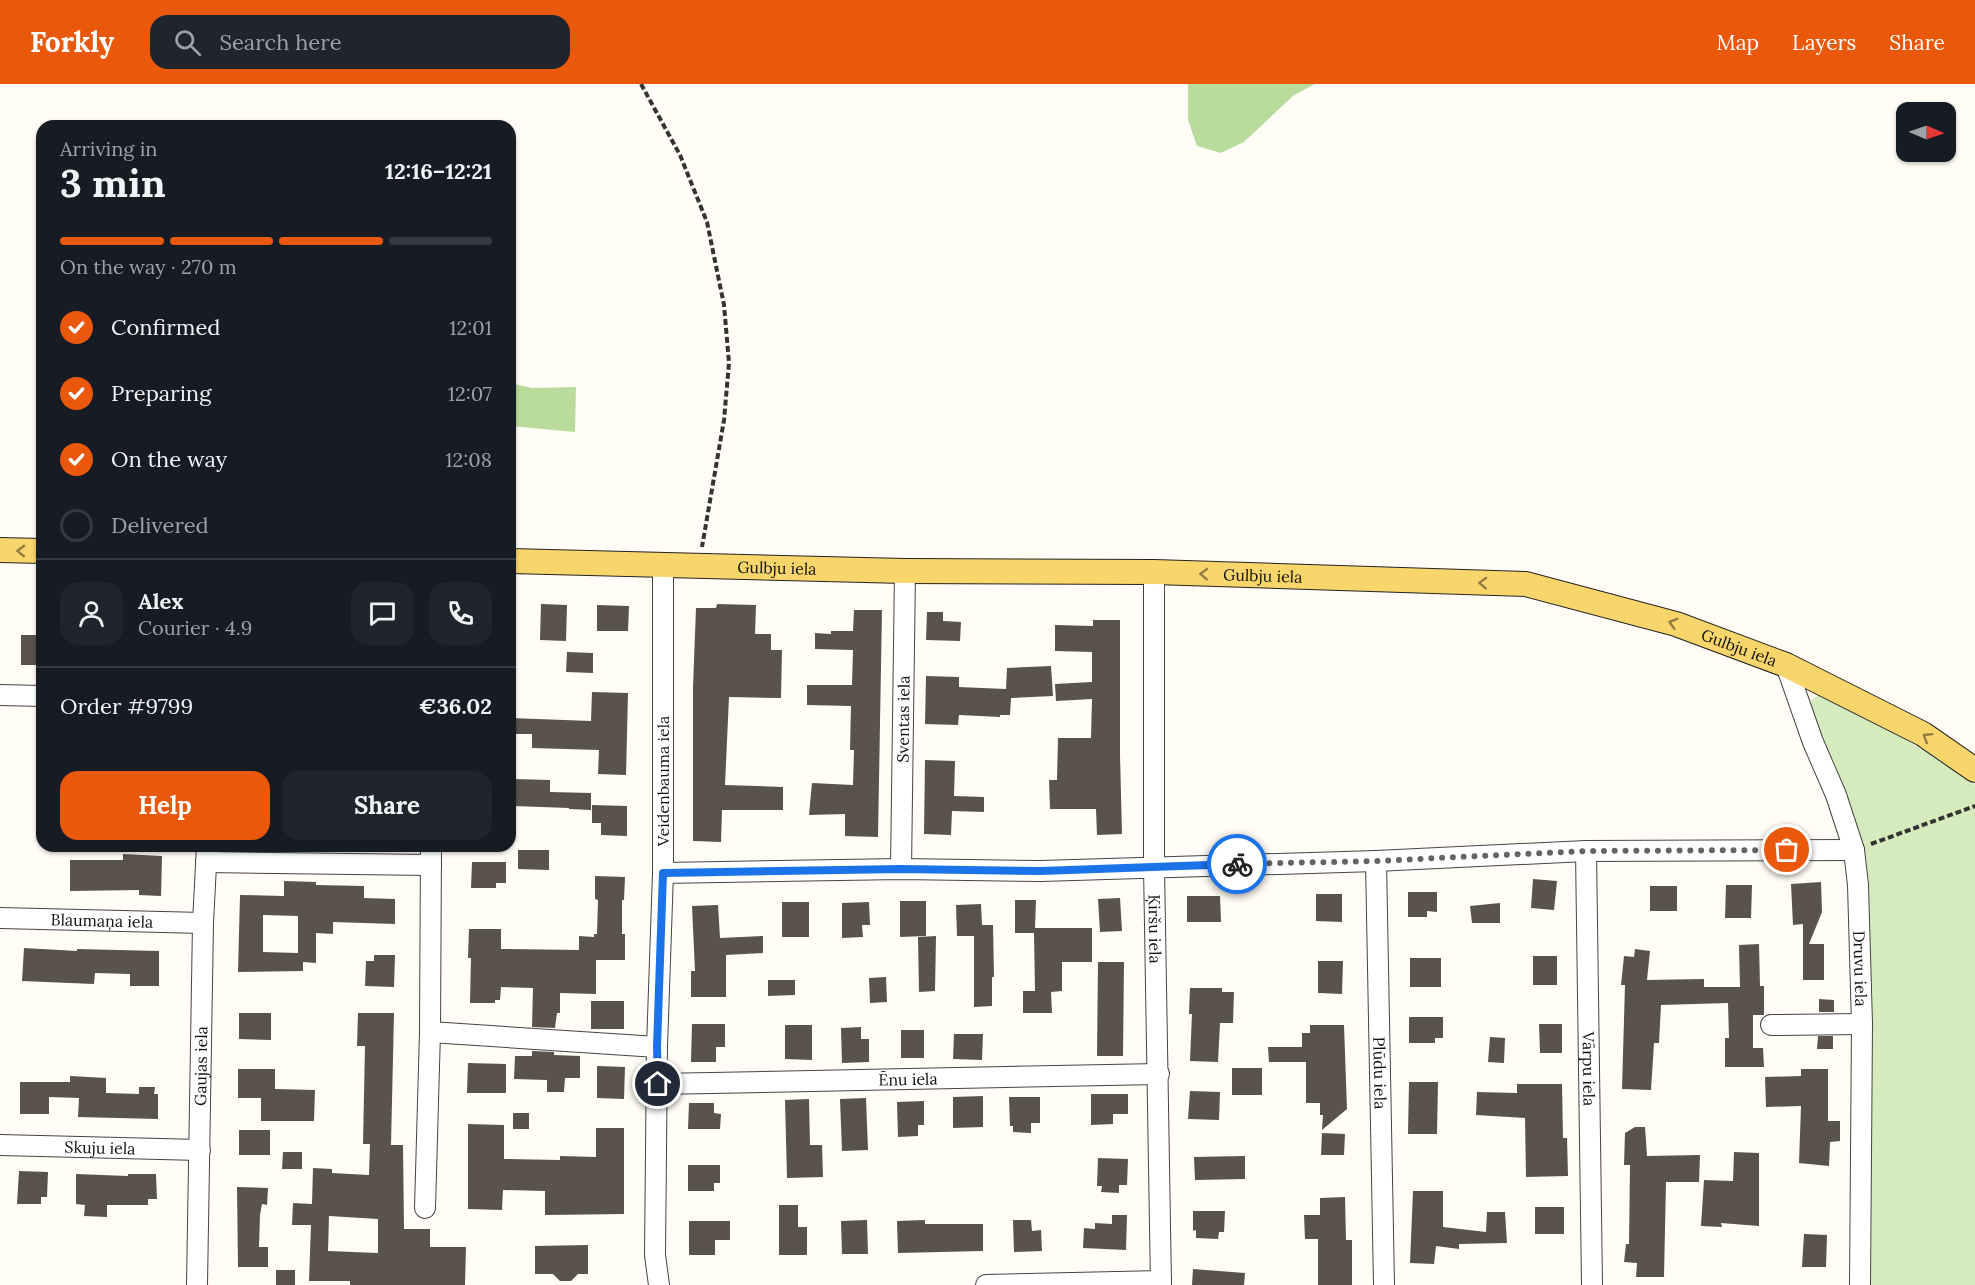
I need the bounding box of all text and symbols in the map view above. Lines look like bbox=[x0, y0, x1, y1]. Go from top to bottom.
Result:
search box bbox=[150, 15, 570, 69]
text: Forkly bbox=[30, 24, 114, 60]
icon: search bbox=[171, 26, 204, 59]
text: Search here bbox=[219, 28, 342, 56]
text: Map bbox=[1716, 29, 1759, 56]
text: Layers bbox=[1792, 29, 1856, 56]
text: Share bbox=[1889, 29, 1945, 56]
north arrow bbox=[1896, 102, 1956, 162]
map controls bbox=[1896, 102, 1956, 162]
text: Arriving in bbox=[60, 136, 157, 161]
text: 12:16–12:21 bbox=[385, 157, 492, 185]
text: 3 min bbox=[60, 158, 166, 208]
text: On the way · 270 m bbox=[60, 254, 237, 279]
icon: check bbox=[60, 311, 93, 344]
text: Confirmed bbox=[111, 313, 220, 341]
text: 12:01 bbox=[449, 315, 492, 340]
icon: check bbox=[60, 377, 93, 410]
text: Preparing bbox=[111, 379, 211, 407]
text: 12:07 bbox=[448, 381, 492, 406]
icon: check bbox=[60, 443, 93, 476]
text: On the way bbox=[111, 445, 227, 473]
text: 12:08 bbox=[445, 447, 492, 472]
text: Delivered bbox=[111, 511, 209, 539]
one-way arrow bbox=[16, 545, 25, 557]
street label: Gulbju iela bbox=[737, 557, 817, 579]
street label: Gulbju iela bbox=[1223, 564, 1303, 587]
one-way arrow bbox=[1199, 568, 1208, 580]
one-way arrow bbox=[1478, 576, 1487, 589]
button: person bbox=[60, 582, 123, 645]
button: chat bbox=[351, 582, 414, 645]
button: phone bbox=[429, 582, 492, 645]
text: Alex bbox=[138, 587, 183, 615]
text: Courier · 4.9 bbox=[138, 615, 252, 640]
one-way arrow bbox=[1668, 618, 1679, 630]
street label: Gulbju iela bbox=[1699, 624, 1780, 671]
street label: Sventas iela bbox=[892, 675, 914, 763]
text: Order #9799 bbox=[60, 692, 193, 720]
text: €36.02 bbox=[419, 692, 492, 720]
street label: Veidenbauma iela bbox=[653, 716, 673, 847]
one-way arrow bbox=[1923, 733, 1934, 744]
button: Help bbox=[60, 771, 270, 840]
button: Share bbox=[282, 771, 492, 840]
pin bbox=[1761, 824, 1812, 875]
icon: bag bbox=[1770, 833, 1803, 866]
courier bbox=[1207, 834, 1267, 894]
icon: bike bbox=[1221, 848, 1254, 881]
street label: Ķiršu iela bbox=[1143, 894, 1166, 964]
street label: Blaumaņa iela bbox=[50, 909, 153, 932]
street label: Druvu iela bbox=[1849, 930, 1871, 1007]
street label: Gaujas iela bbox=[190, 1026, 211, 1106]
street label: Vārpu iela bbox=[1578, 1031, 1600, 1106]
street label: Plūdu iela bbox=[1369, 1036, 1391, 1109]
pin bbox=[632, 1058, 683, 1109]
icon: home bbox=[641, 1067, 674, 1100]
street label: Ēnu iela bbox=[878, 1068, 938, 1090]
street label: Skuju iela bbox=[64, 1137, 136, 1158]

